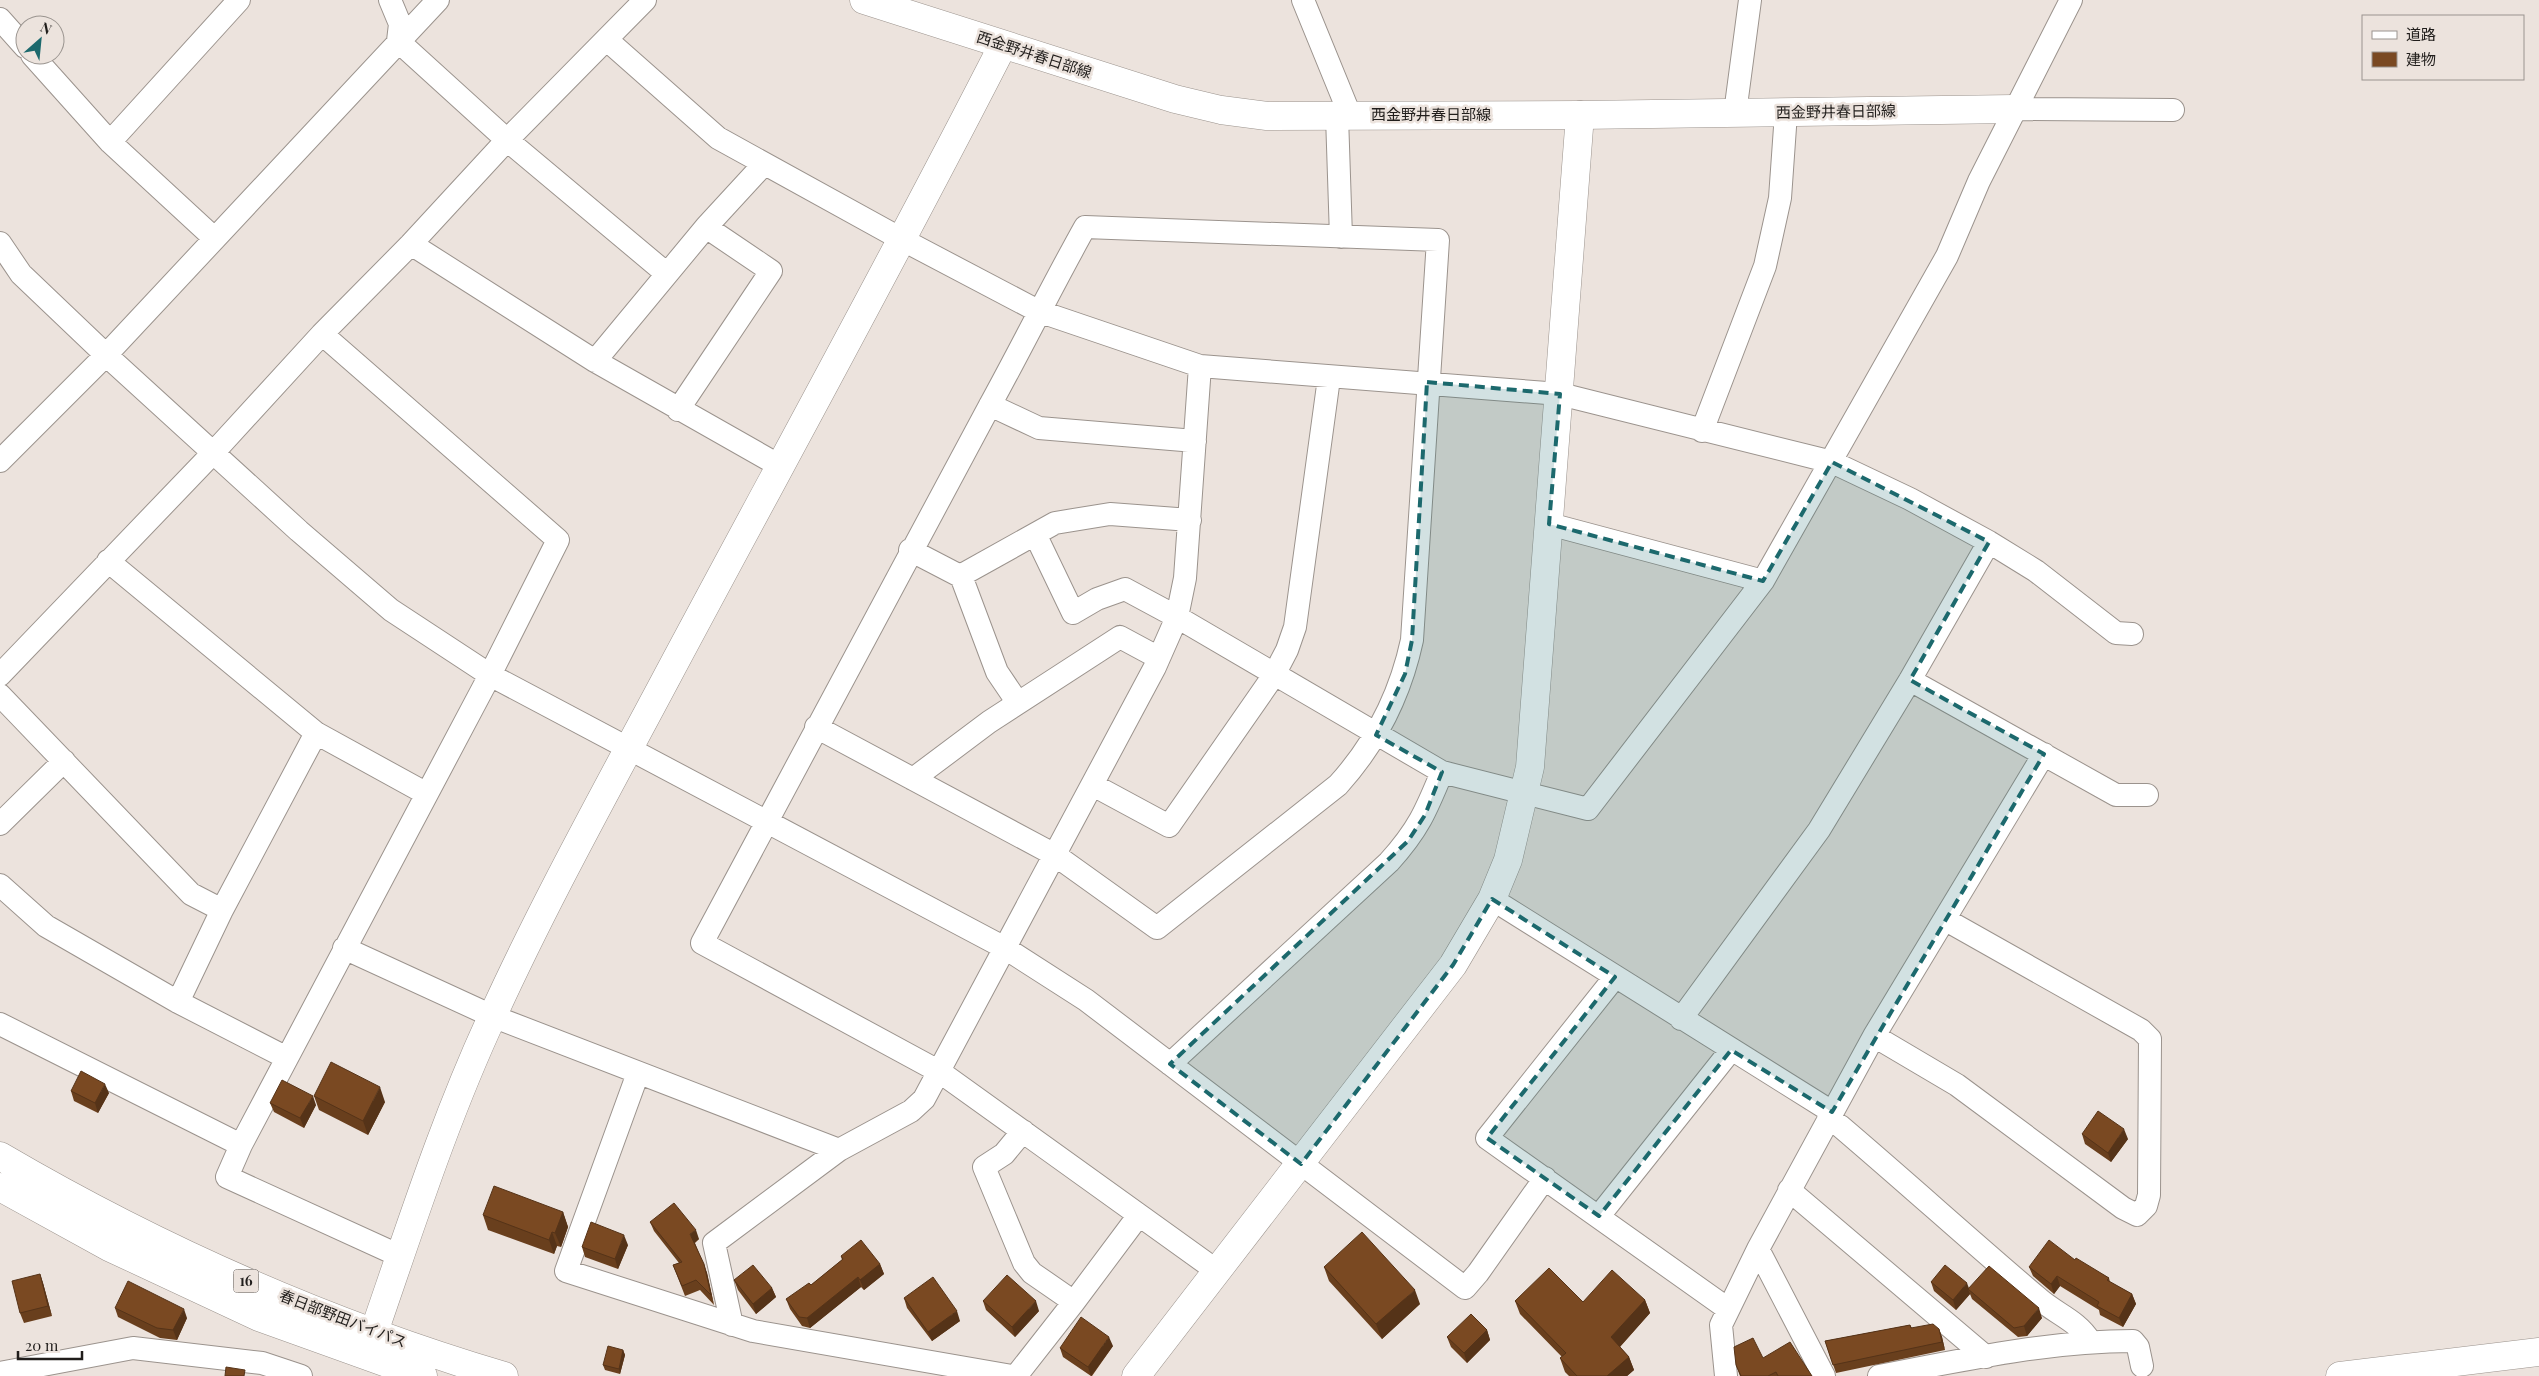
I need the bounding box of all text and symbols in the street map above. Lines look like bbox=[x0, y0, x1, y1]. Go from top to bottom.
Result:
north arrow bbox=[15, 15, 65, 65]
legend bbox=[2362, 15, 2524, 80]
text: N bbox=[37, 17, 55, 39]
text: 道路 bbox=[2406, 24, 2436, 44]
street label: 西金野井春日部線 bbox=[974, 26, 1094, 82]
text: 建物 bbox=[2406, 49, 2436, 69]
street label: 西金野井春日部線 bbox=[1776, 100, 1896, 122]
street label: 西金野井春日部線 bbox=[1371, 104, 1491, 124]
road number: 16 bbox=[234, 1270, 258, 1292]
street label: 春日部野田バイパス bbox=[277, 1285, 410, 1352]
scale bar bbox=[18, 1328, 81, 1360]
text: 20 m bbox=[25, 1335, 59, 1355]

